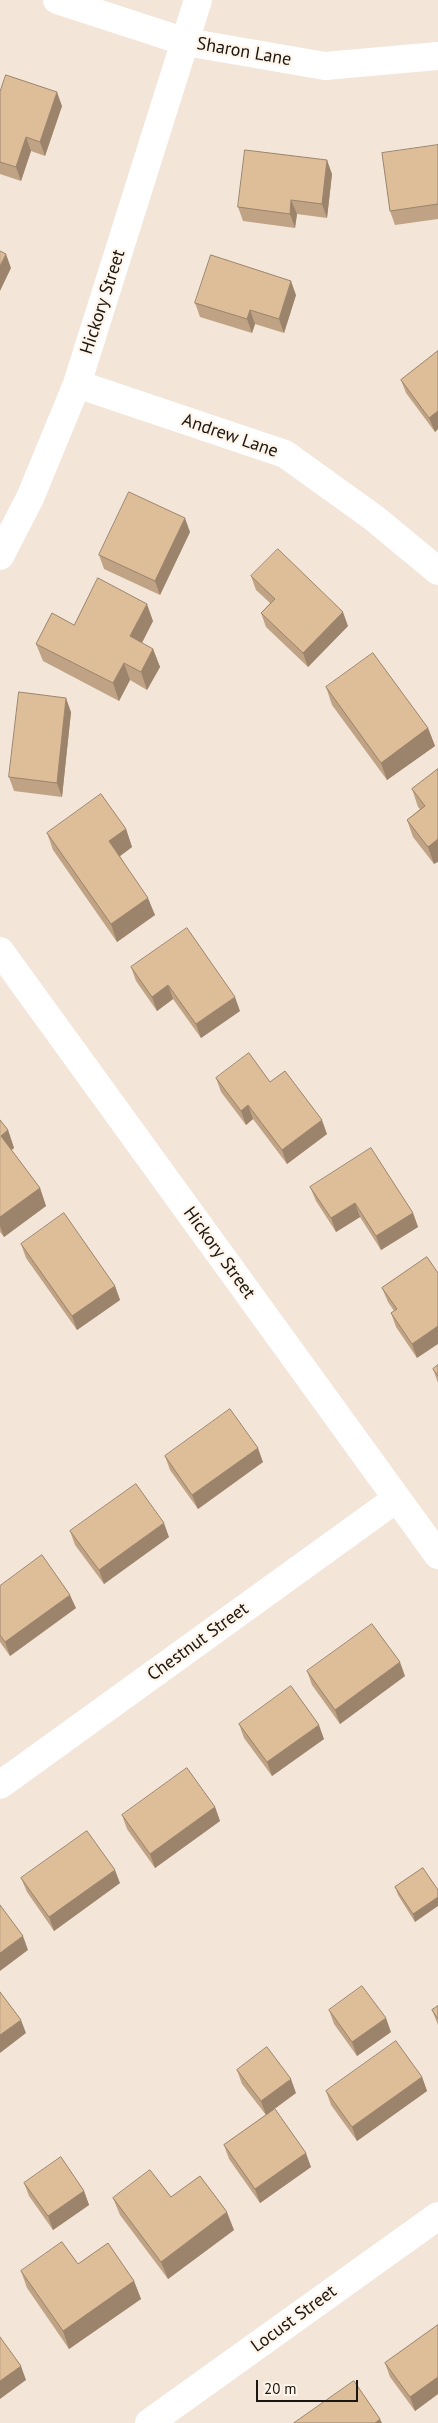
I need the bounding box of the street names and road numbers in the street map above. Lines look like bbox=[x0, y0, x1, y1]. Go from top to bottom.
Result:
street label: Sharon Lane bbox=[195, 33, 293, 71]
street label: Hickory Street bbox=[76, 247, 130, 357]
street label: Andrew Lane bbox=[179, 410, 281, 462]
street label: Hickory Street bbox=[178, 1203, 260, 1303]
street label: Chestnut Street bbox=[143, 1598, 253, 1686]
street label: Locust Street bbox=[247, 2281, 341, 2357]

